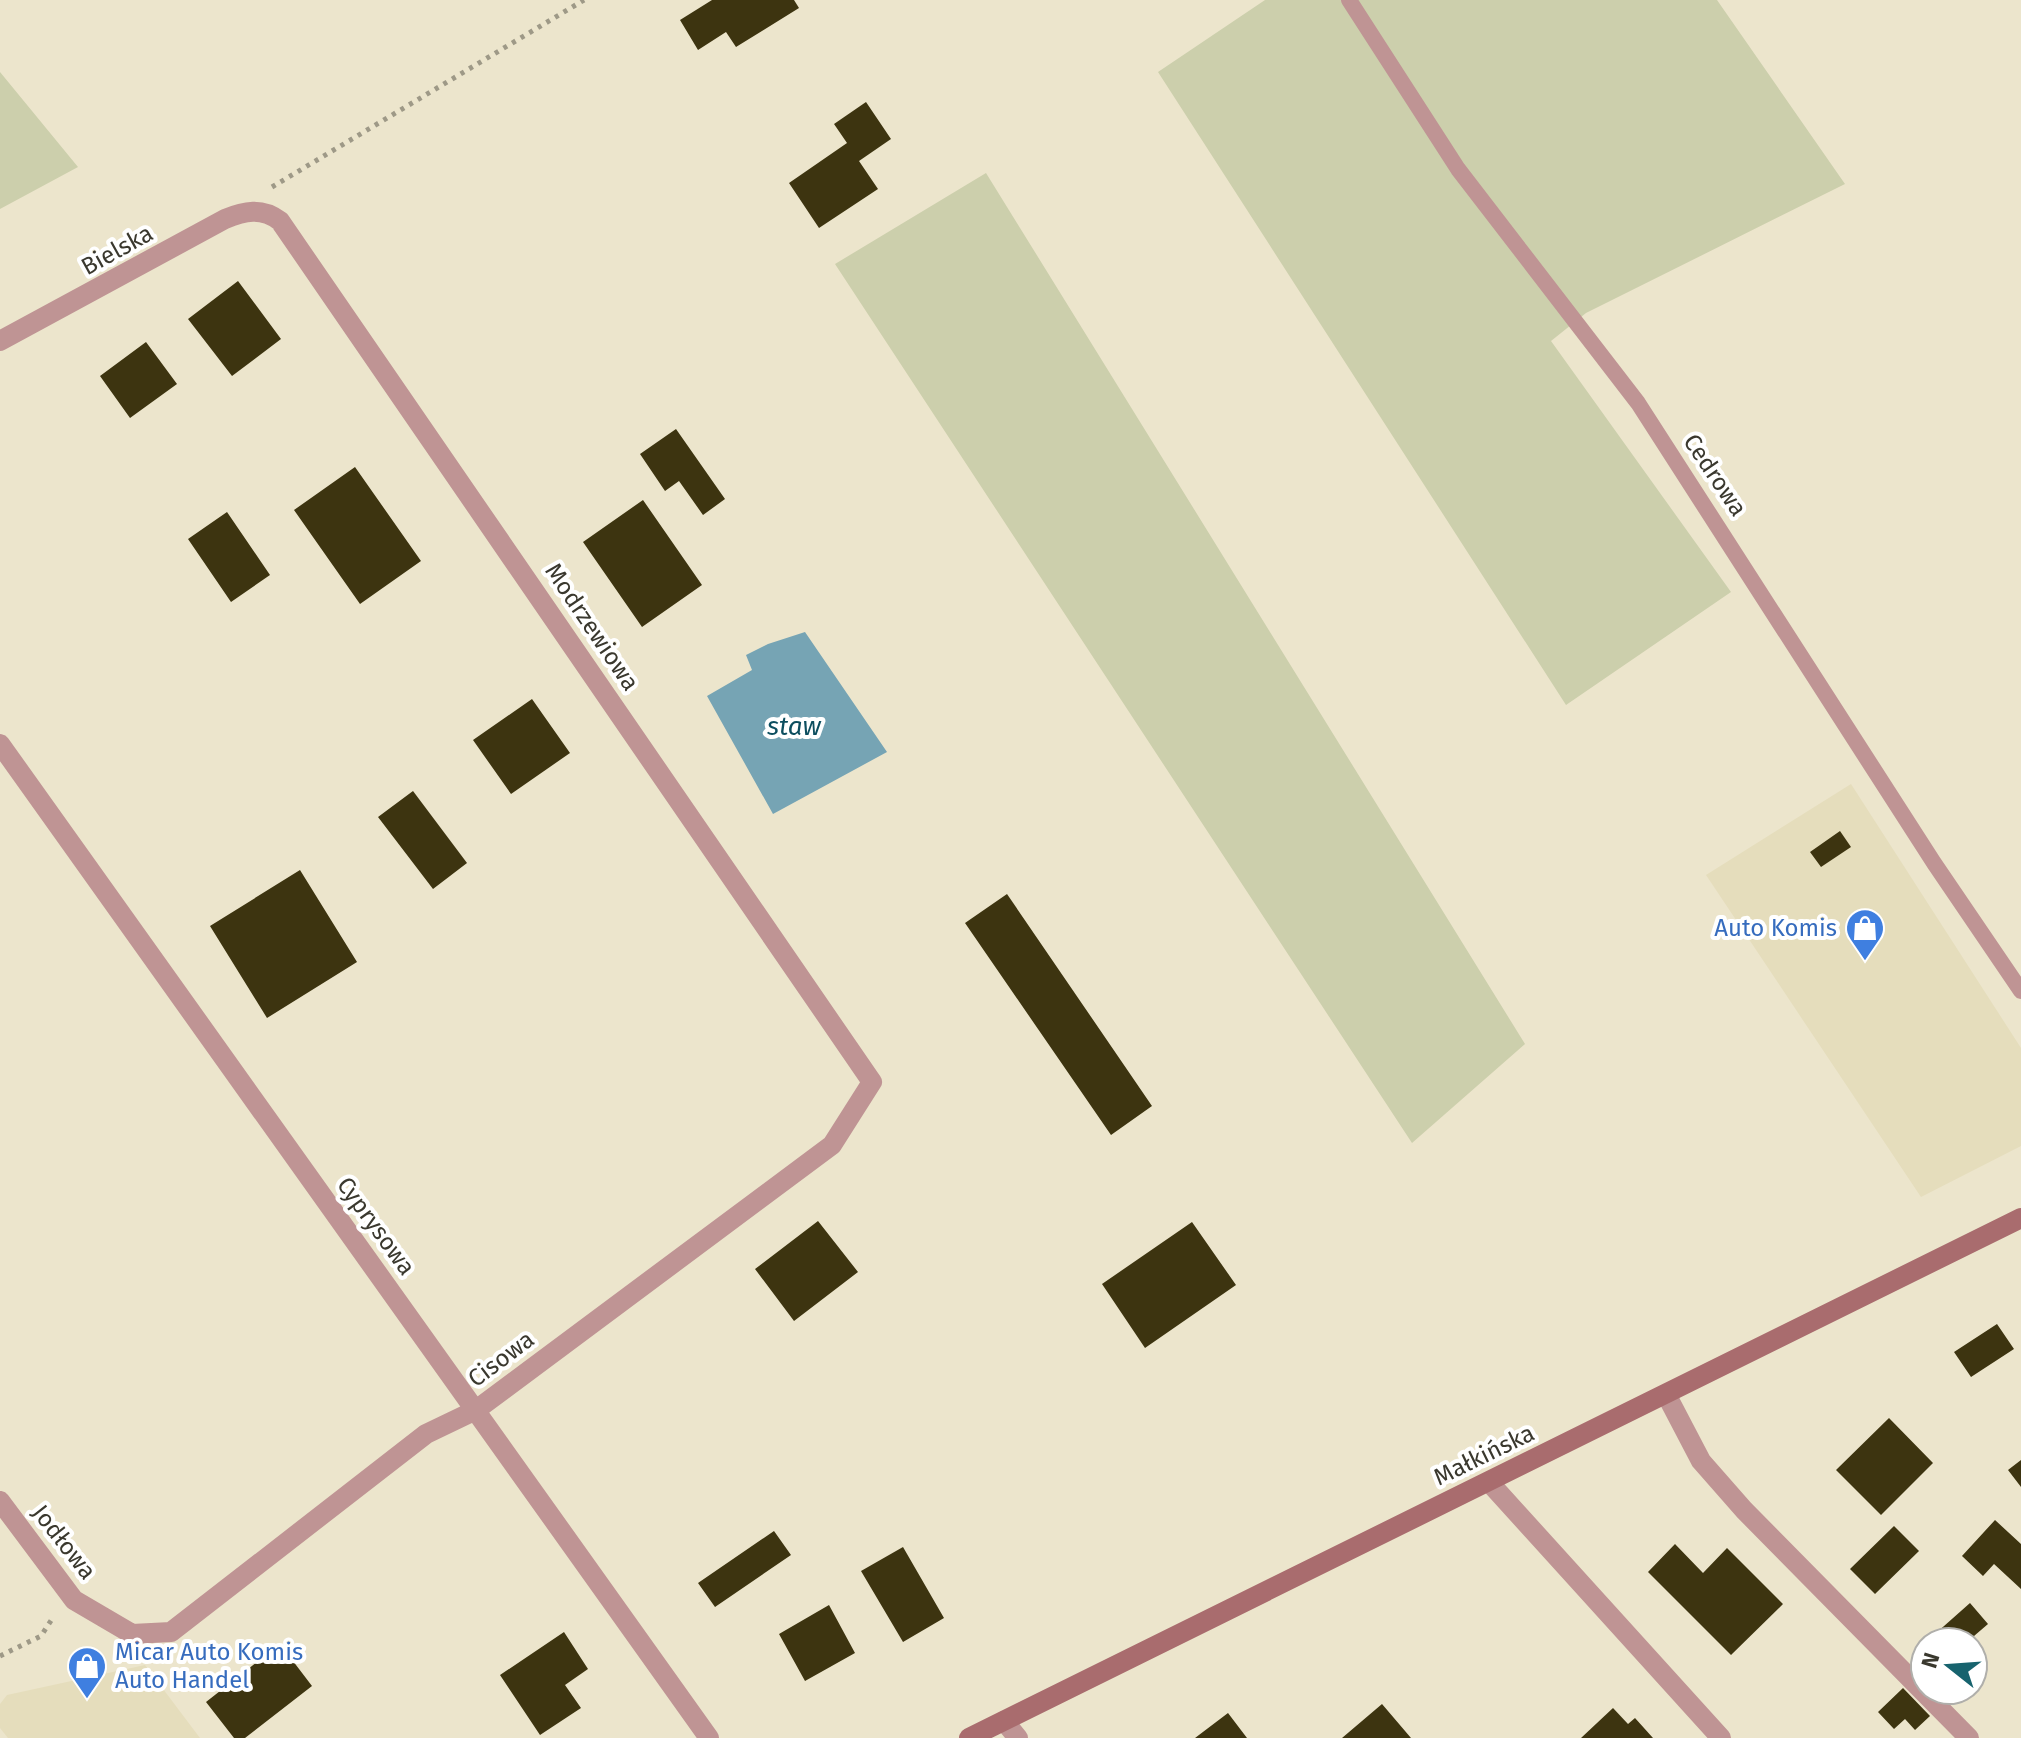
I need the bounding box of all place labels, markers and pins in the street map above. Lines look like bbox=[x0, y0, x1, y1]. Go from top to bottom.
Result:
shop icon: Auto Komis bbox=[1844, 907, 1886, 962]
place label: Auto Komis bbox=[1714, 914, 1837, 942]
place label: Micar Auto Komis Auto Handel bbox=[115, 1638, 303, 1694]
shop icon: Micar Auto Komis Auto Handel bbox=[66, 1645, 108, 1700]

